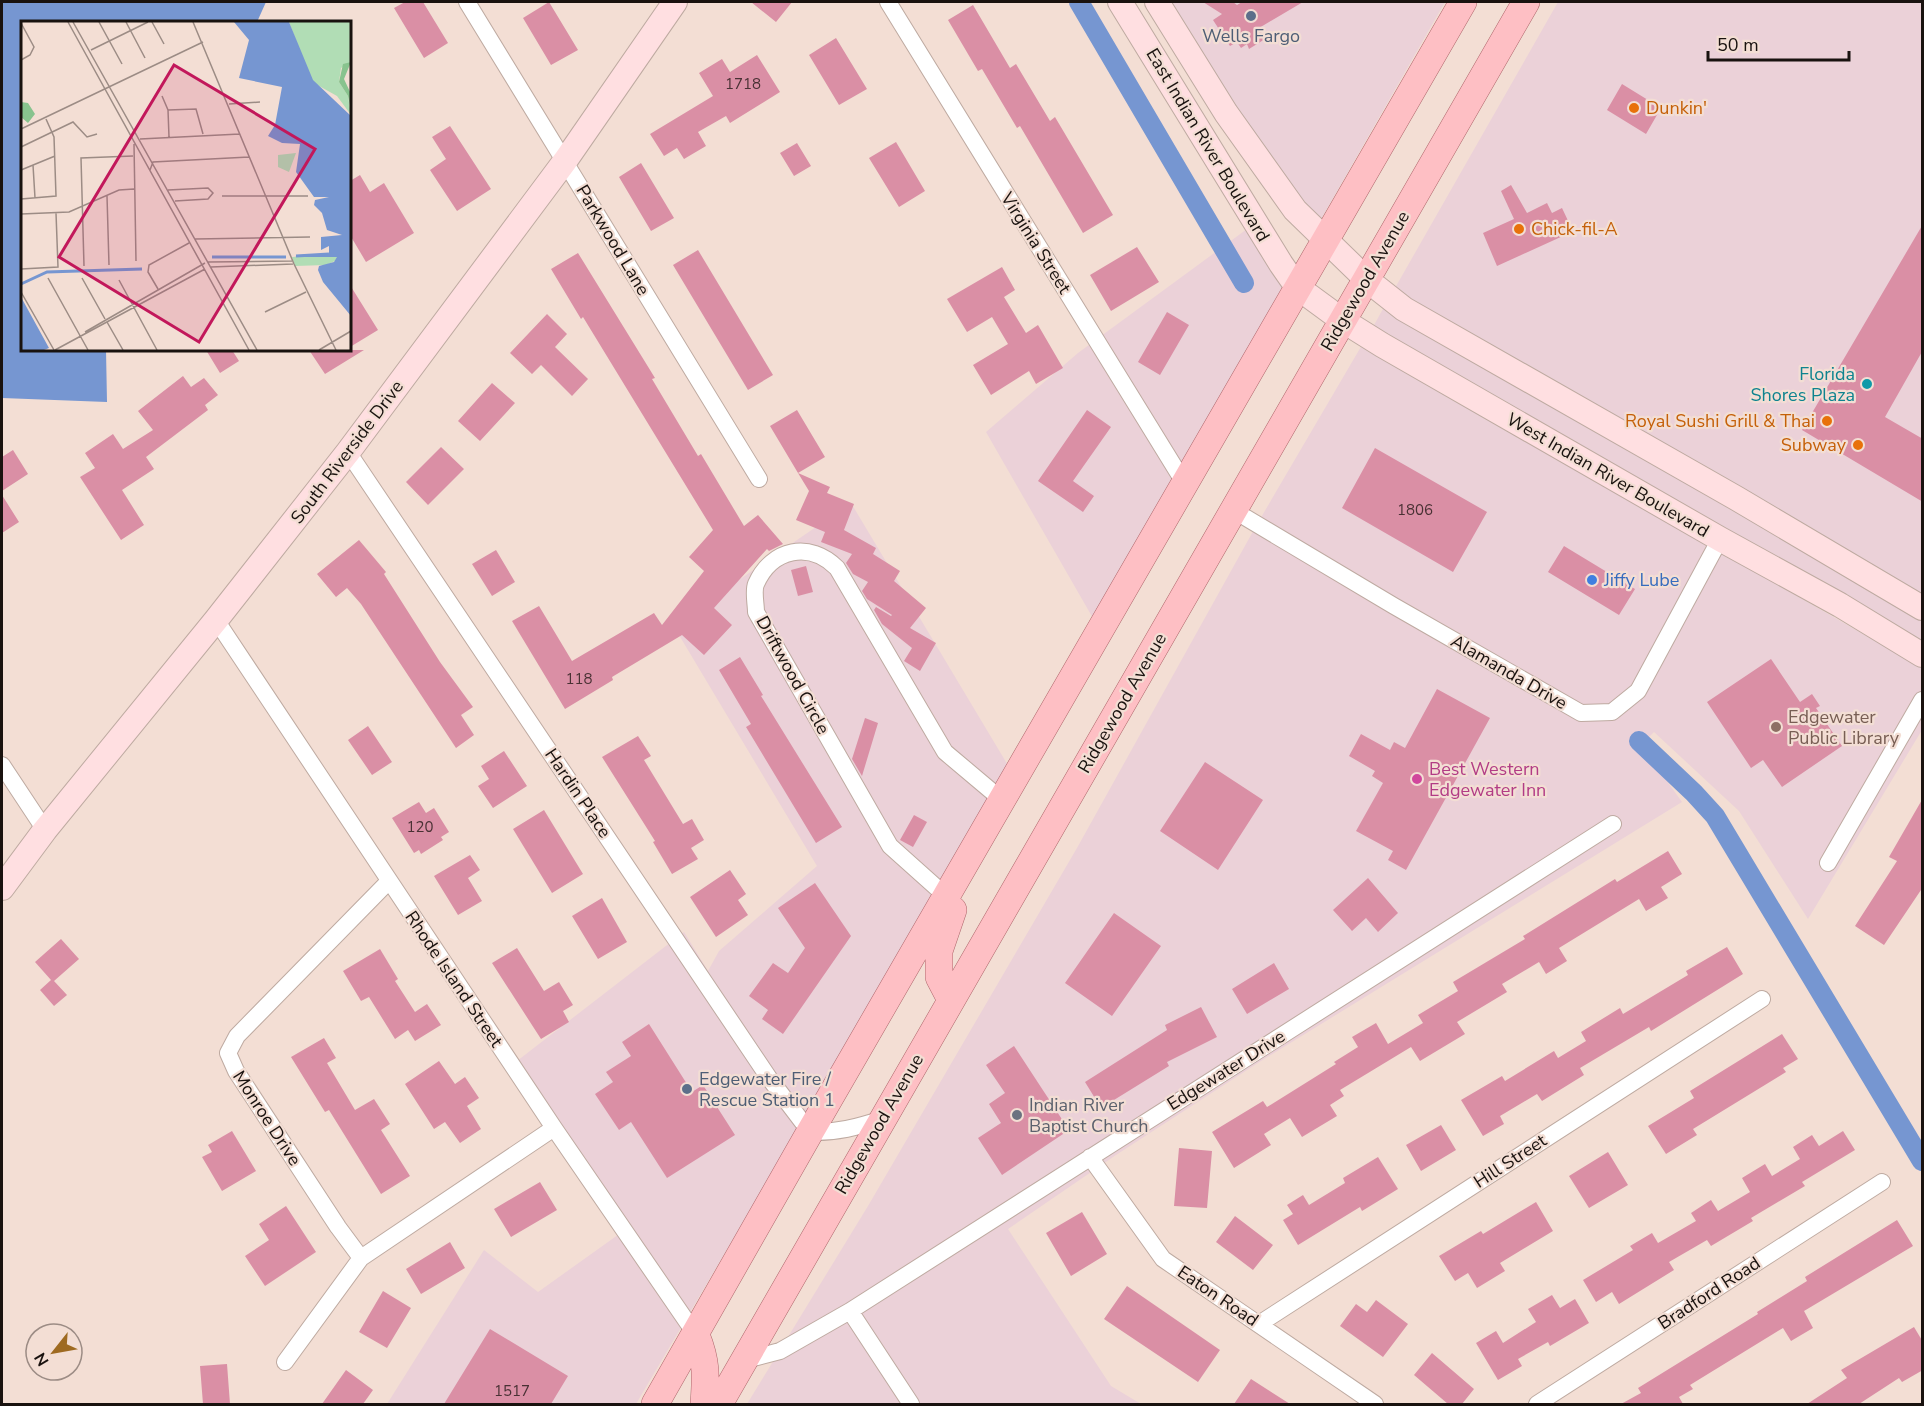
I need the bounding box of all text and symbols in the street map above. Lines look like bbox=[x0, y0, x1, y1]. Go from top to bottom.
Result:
marker: Wells Fargo bbox=[1244, 9, 1258, 23]
inset map bbox=[21, 21, 351, 351]
place label: Wells Fargo bbox=[1202, 24, 1300, 48]
scale bar bbox=[1708, 24, 1849, 62]
text: 50 m bbox=[1717, 33, 1759, 57]
street label: East Indian River Boulevard bbox=[1141, 44, 1275, 246]
house number: 1718 bbox=[725, 74, 761, 94]
place label: Dunkin' bbox=[1646, 96, 1707, 120]
marker: Dunkin' bbox=[1627, 101, 1641, 115]
street label: Parkwood Lane bbox=[571, 180, 655, 300]
street label: Virginia Street bbox=[995, 187, 1077, 299]
street label: Ridgewood Avenue bbox=[1315, 207, 1415, 355]
place label: Chick-fil-A bbox=[1531, 217, 1618, 241]
marker: Chick-fil-A bbox=[1512, 222, 1526, 236]
place label: Florida Shores Plaza bbox=[1750, 362, 1855, 407]
street label: South Riverside Drive bbox=[285, 375, 409, 529]
marker: Florida Shores Plaza bbox=[1860, 377, 1874, 391]
street label: West Indian River Boulevard bbox=[1502, 407, 1714, 543]
place label: Royal Sushi Grill & Thai bbox=[1625, 409, 1815, 433]
marker: Royal Sushi Grill & Thai bbox=[1820, 414, 1834, 428]
place label: Subway bbox=[1781, 433, 1847, 457]
marker: Subway bbox=[1851, 438, 1865, 452]
house number: 1806 bbox=[1397, 500, 1433, 520]
place label: Jiffy Lube bbox=[1603, 568, 1679, 592]
marker: Jiffy Lube bbox=[1585, 573, 1599, 587]
street label: Driftwood Circle bbox=[751, 612, 835, 738]
street label: Ridgewood Avenue bbox=[1072, 629, 1172, 777]
street label: Alamanda Drive bbox=[1446, 629, 1572, 715]
house number: 118 bbox=[565, 669, 593, 689]
place label: Edgewater Public Library bbox=[1788, 705, 1900, 750]
marker: Edgewater Public Library bbox=[1769, 720, 1783, 734]
street label: Hardin Place bbox=[539, 744, 617, 842]
place label: Best Western Edgewater Inn bbox=[1429, 757, 1546, 802]
marker: Best Western Edgewater Inn bbox=[1410, 772, 1424, 786]
house number: 120 bbox=[406, 817, 434, 837]
street label: Rhode Island Street bbox=[399, 906, 509, 1052]
street label: Edgewater Drive bbox=[1162, 1024, 1290, 1116]
street label: Ridgewood Avenue bbox=[829, 1050, 929, 1198]
street label: Monroe Drive bbox=[227, 1066, 307, 1170]
place label: Edgewater Fire / Rescue Station 1 bbox=[699, 1067, 835, 1112]
marker: Edgewater Fire / Rescue Station 1 bbox=[680, 1082, 694, 1096]
place label: Indian River Baptist Church bbox=[1029, 1093, 1148, 1138]
marker: Indian River Baptist Church bbox=[1010, 1108, 1024, 1122]
street label: Hill Street bbox=[1469, 1128, 1552, 1193]
street label: Bradford Road bbox=[1653, 1251, 1765, 1335]
street label: Eaton Road bbox=[1173, 1260, 1263, 1332]
north arrow bbox=[24, 1322, 84, 1382]
text: N bbox=[29, 1348, 55, 1370]
house number: 1517 bbox=[494, 1381, 530, 1401]

